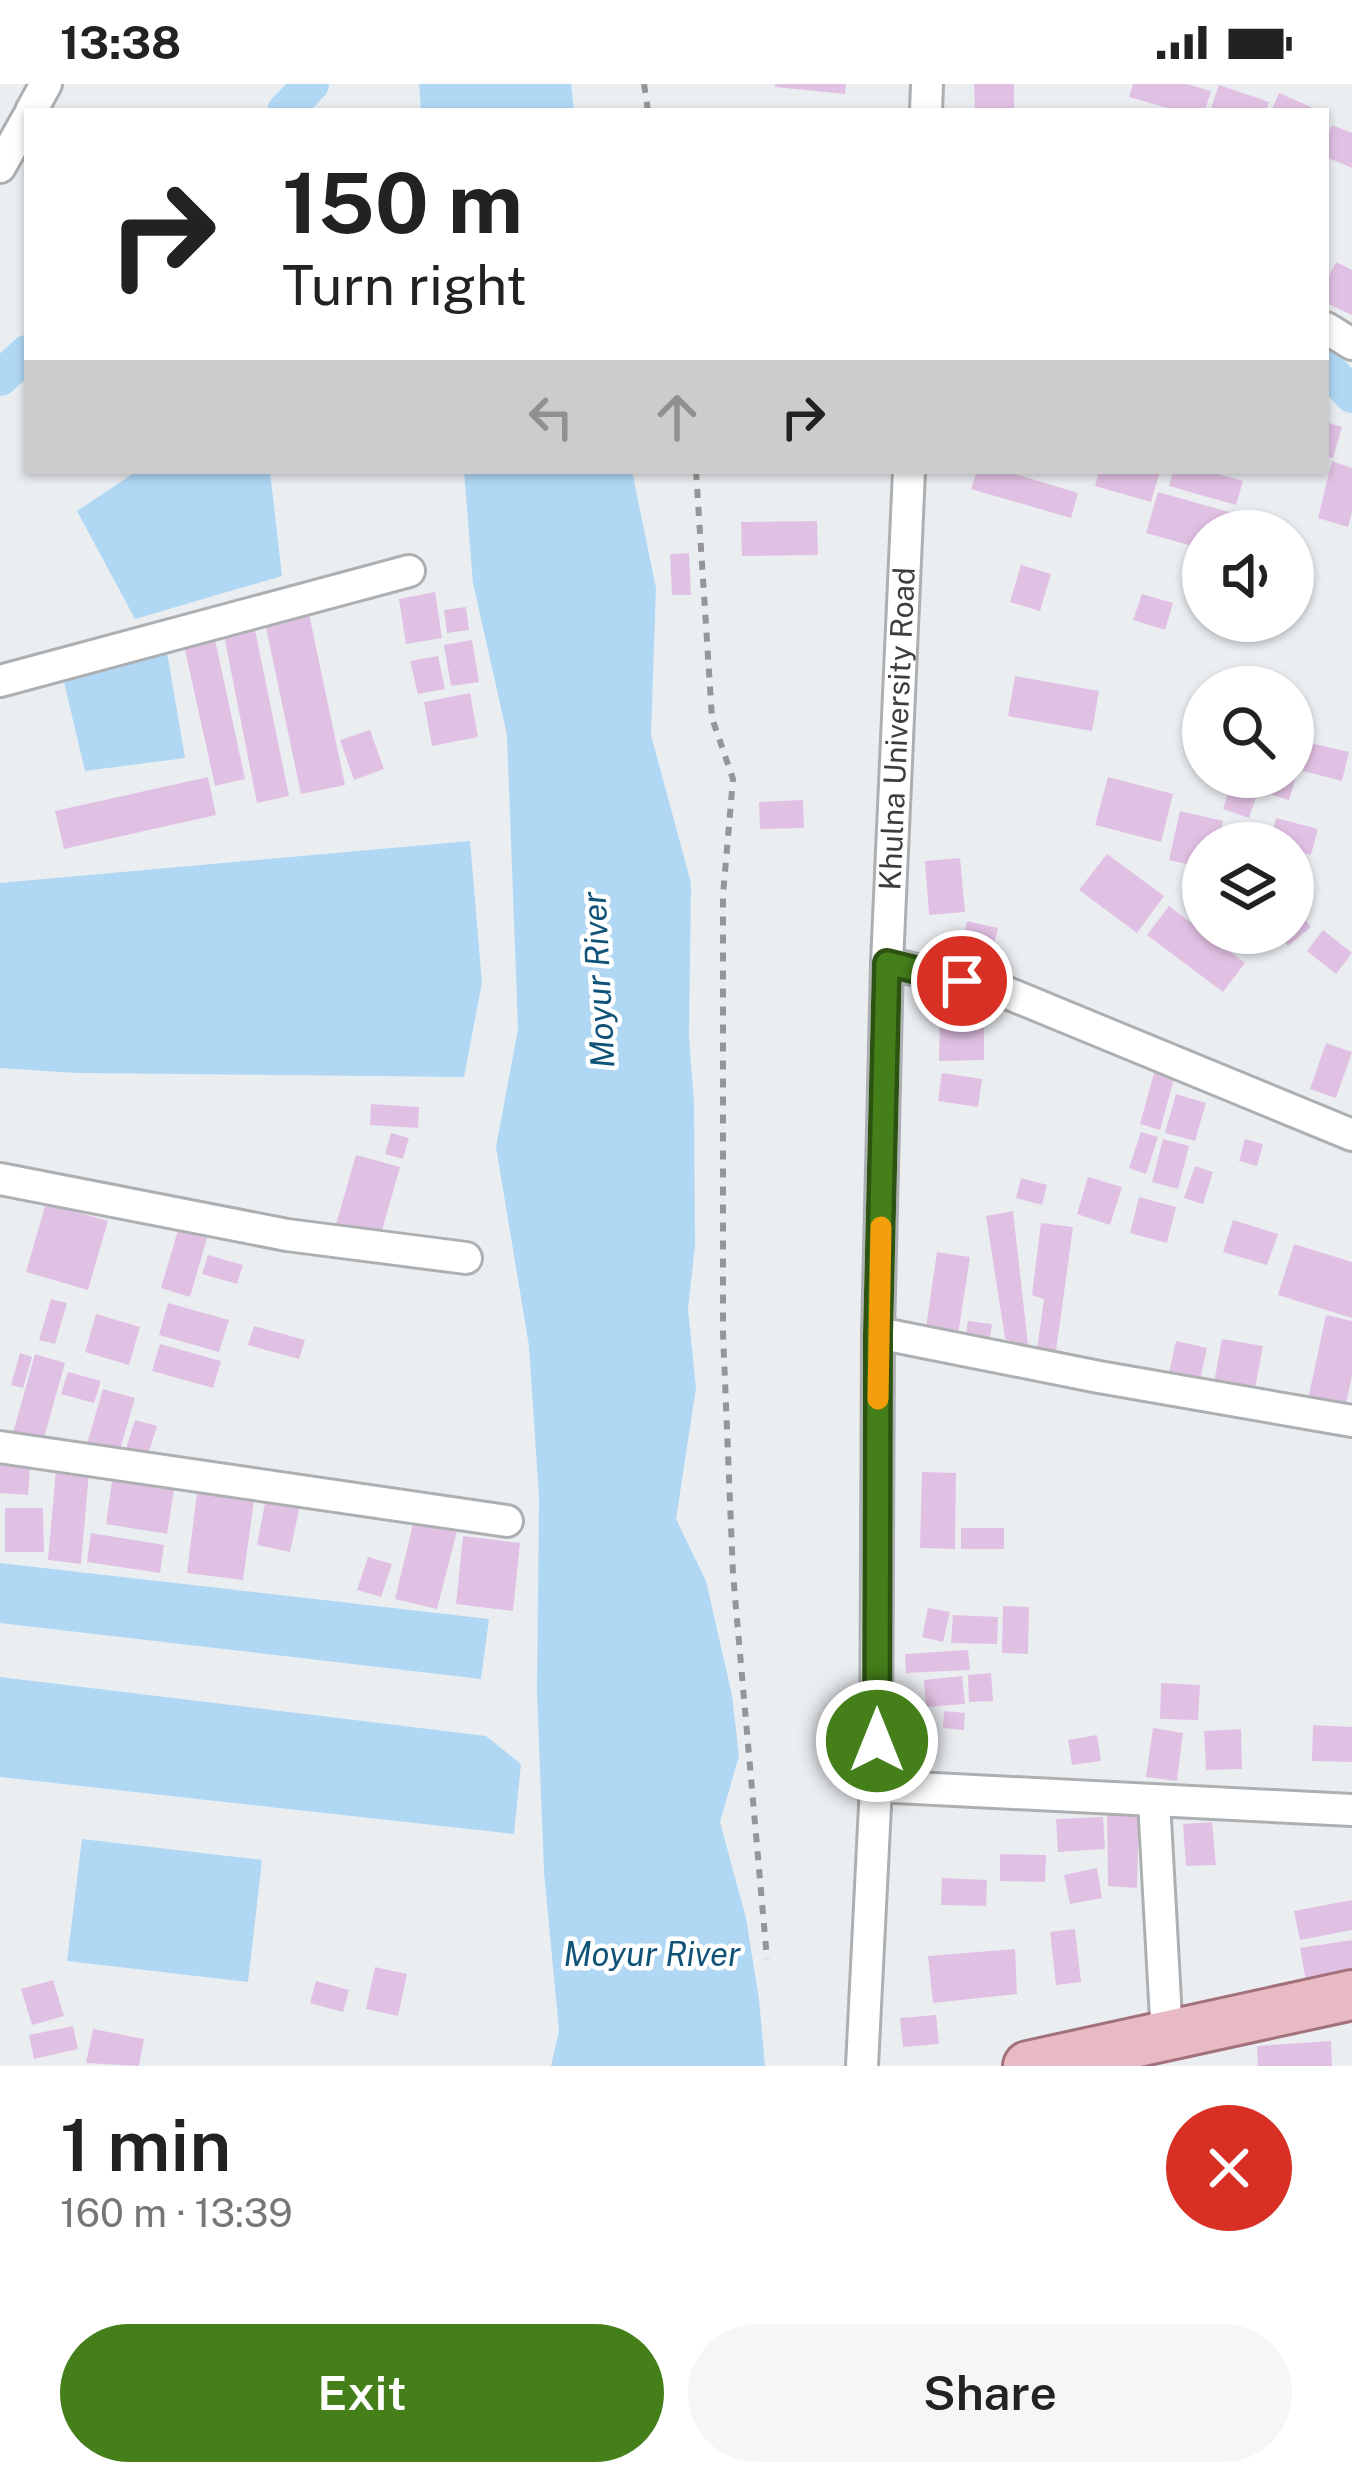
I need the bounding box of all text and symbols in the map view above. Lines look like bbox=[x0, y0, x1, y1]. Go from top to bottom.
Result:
text: 13:38 bbox=[60, 16, 181, 69]
text: 150 m bbox=[282, 153, 523, 252]
icon: right bbox=[84, 156, 240, 312]
text: Turn right bbox=[282, 254, 527, 317]
icon: left bbox=[518, 384, 584, 450]
icon: ahead bbox=[644, 384, 710, 450]
icon: right bbox=[770, 384, 836, 450]
map controls bbox=[1182, 510, 1314, 954]
button: sound bbox=[1182, 510, 1314, 642]
street label: Khulna University Road bbox=[871, 566, 922, 891]
button: search bbox=[1182, 666, 1314, 798]
button: layers bbox=[1182, 822, 1314, 954]
water label: Moyur River bbox=[574, 890, 622, 1069]
pin bbox=[911, 930, 1013, 1032]
icon: arrive bbox=[929, 948, 995, 1014]
position arrow bbox=[814, 1678, 940, 1804]
water label: Moyur River bbox=[563, 1935, 741, 1973]
text: 1 min bbox=[60, 2103, 231, 2187]
button: close bbox=[1166, 2105, 1292, 2231]
text: 160 m · 13:39 bbox=[60, 2190, 293, 2236]
button: Exit bbox=[60, 2324, 664, 2462]
button: Share bbox=[688, 2324, 1292, 2462]

